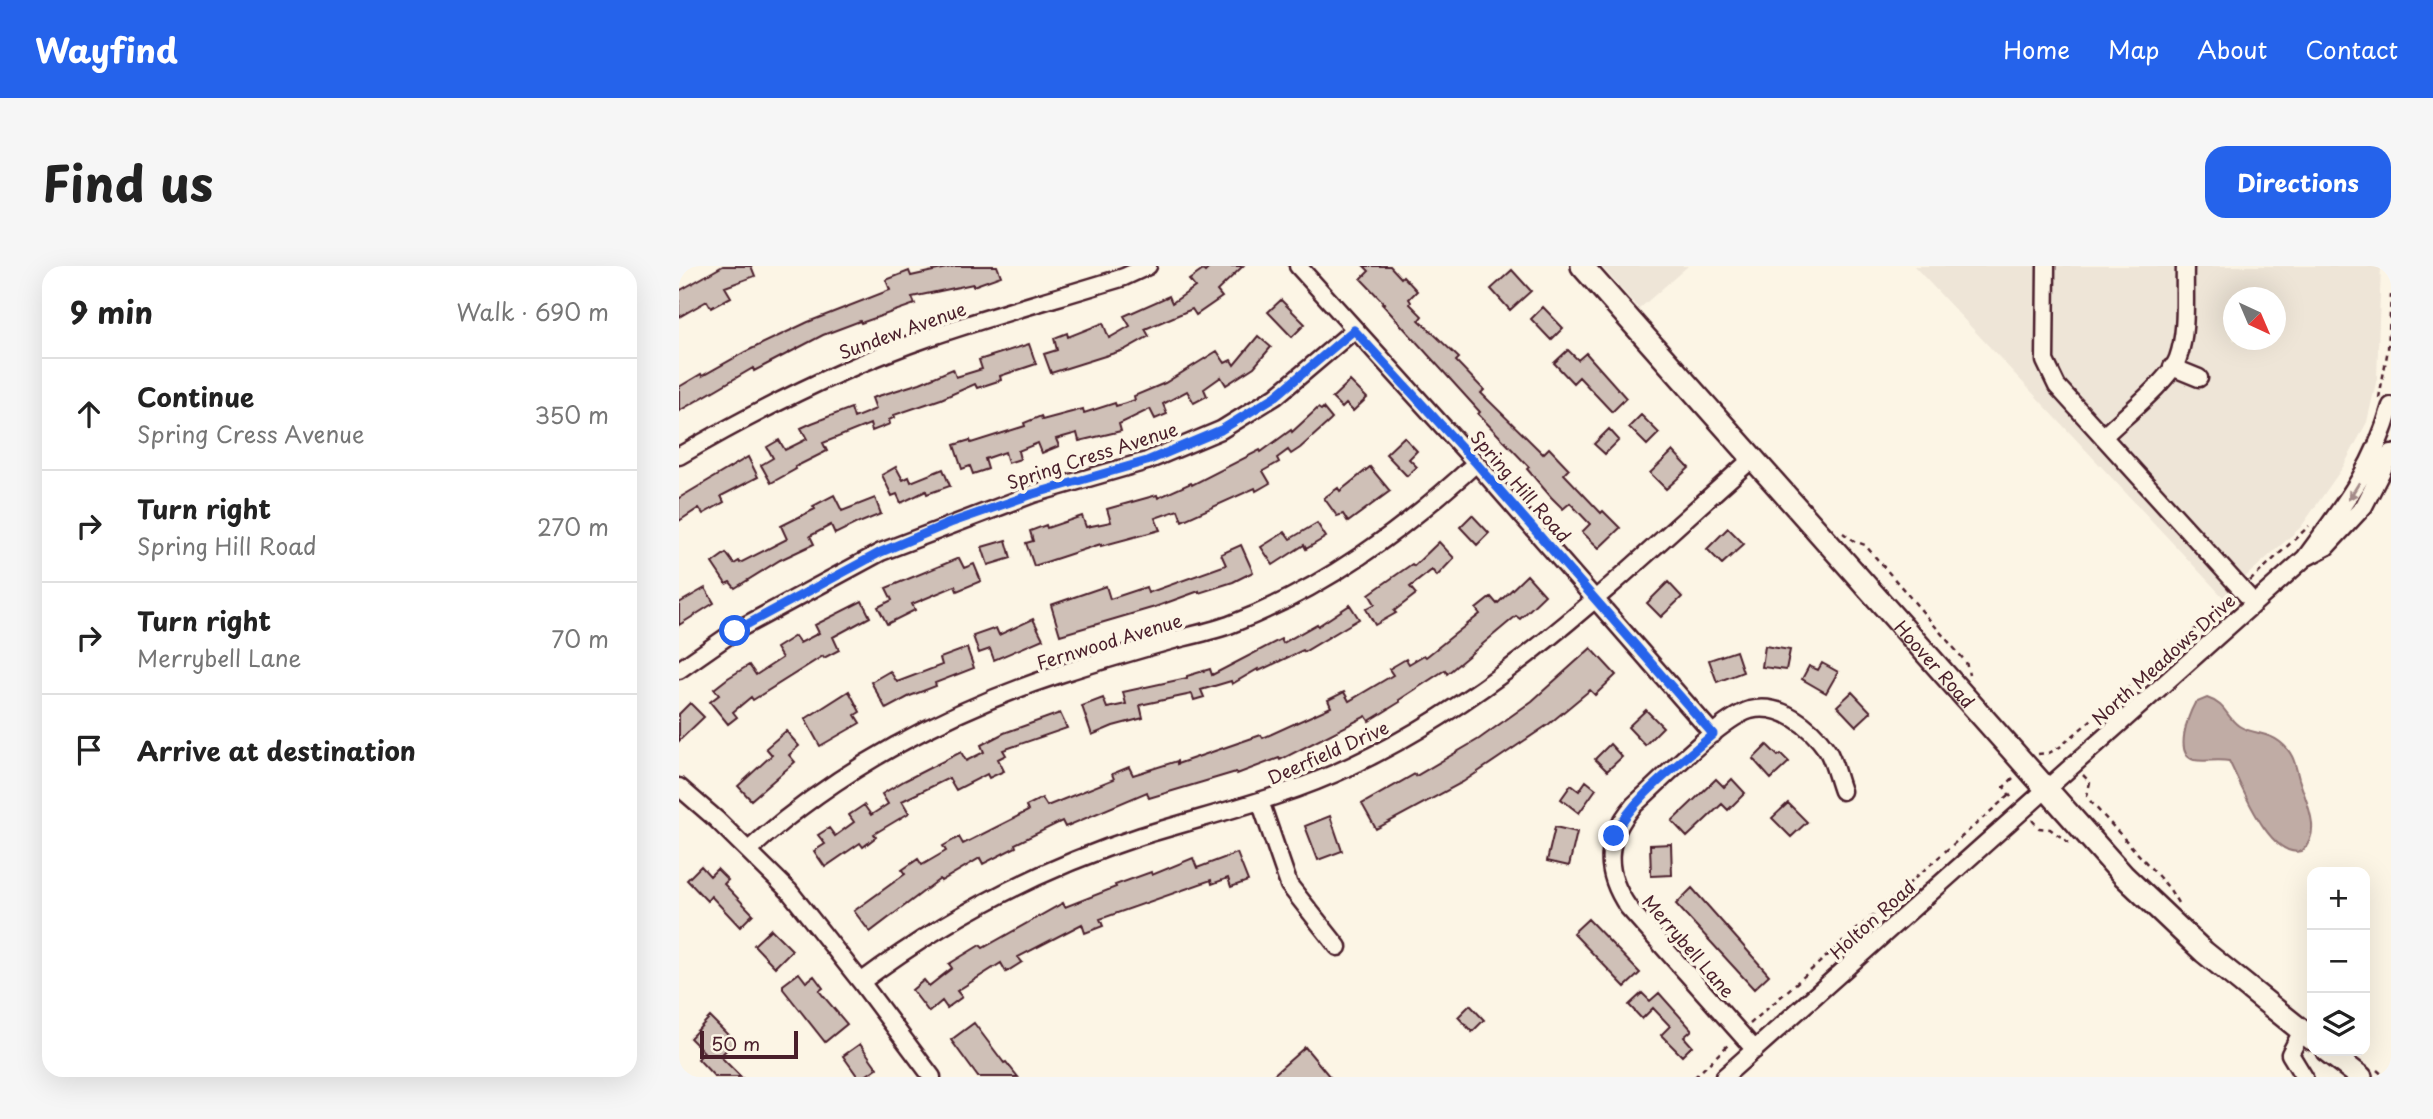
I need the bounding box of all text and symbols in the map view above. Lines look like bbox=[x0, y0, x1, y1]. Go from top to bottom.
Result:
text: Wayfind bbox=[35, 24, 178, 74]
text: Home bbox=[2003, 31, 2070, 67]
text: Map bbox=[2108, 31, 2159, 67]
text: About bbox=[2197, 31, 2267, 67]
text: Contact bbox=[2305, 31, 2398, 67]
text: Find us bbox=[42, 145, 213, 219]
button: Directions bbox=[2205, 146, 2391, 218]
north arrow bbox=[2223, 287, 2286, 350]
text: 9 min bbox=[70, 289, 153, 334]
text: Walk · 690 m bbox=[456, 294, 609, 329]
street label: Sundew Avenue bbox=[835, 294, 970, 366]
text: Continue bbox=[137, 377, 254, 416]
icon: ahead bbox=[70, 395, 108, 433]
text: 350 m bbox=[534, 397, 609, 432]
street label: Spring Cress Avenue bbox=[1003, 415, 1181, 495]
text: Spring Cress Avenue bbox=[137, 416, 365, 451]
street label: Spring Hill Road bbox=[1465, 424, 1577, 548]
one-way arrow bbox=[2348, 481, 2361, 500]
text: Turn right bbox=[137, 489, 271, 528]
icon: right bbox=[70, 507, 108, 545]
text: 270 m bbox=[537, 509, 609, 544]
text: Spring Hill Road bbox=[137, 528, 317, 563]
street label: North Meadows Drive bbox=[2085, 587, 2241, 731]
text: Turn right bbox=[137, 601, 271, 640]
street label: Fernwood Avenue bbox=[1033, 606, 1185, 676]
street label: Hoover Road bbox=[1889, 614, 1982, 714]
route start bbox=[719, 615, 750, 646]
icon: right bbox=[70, 619, 108, 657]
text: 70 m bbox=[551, 621, 609, 656]
text: Merrybell Lane bbox=[137, 640, 302, 675]
street label: Deerfield Drive bbox=[1263, 713, 1393, 791]
icon: arrive bbox=[70, 731, 108, 769]
text: Arrive at destination bbox=[137, 731, 416, 770]
route end bbox=[1598, 820, 1629, 851]
map controls bbox=[2307, 867, 2370, 1056]
button: + bbox=[2307, 867, 2370, 930]
street label: Holton Road bbox=[1823, 873, 1921, 965]
street label: Merrybell Lane bbox=[1637, 889, 1741, 1003]
button: − bbox=[2307, 930, 2370, 993]
button: layers bbox=[2307, 993, 2370, 1056]
scale bar bbox=[700, 1028, 798, 1060]
text: 50 m bbox=[711, 1029, 760, 1057]

